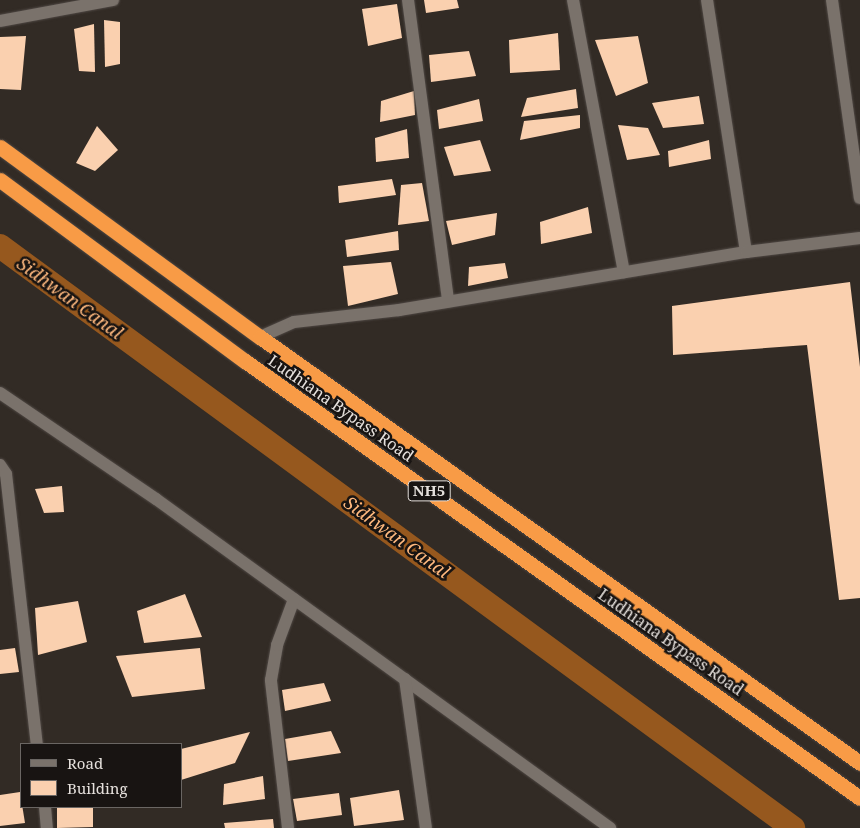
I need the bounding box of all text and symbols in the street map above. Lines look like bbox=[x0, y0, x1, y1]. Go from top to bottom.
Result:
water label: Sidhwan Canal bbox=[13, 252, 127, 344]
street label: Ludhiana Bypass Road bbox=[265, 351, 417, 465]
road number: NH5 bbox=[406, 478, 452, 504]
water label: Sidhwan Canal bbox=[340, 491, 454, 583]
street label: Ludhiana Bypass Road bbox=[595, 585, 747, 699]
legend bbox=[20, 743, 182, 808]
text: Road bbox=[67, 753, 103, 773]
text: Building bbox=[67, 778, 128, 798]

